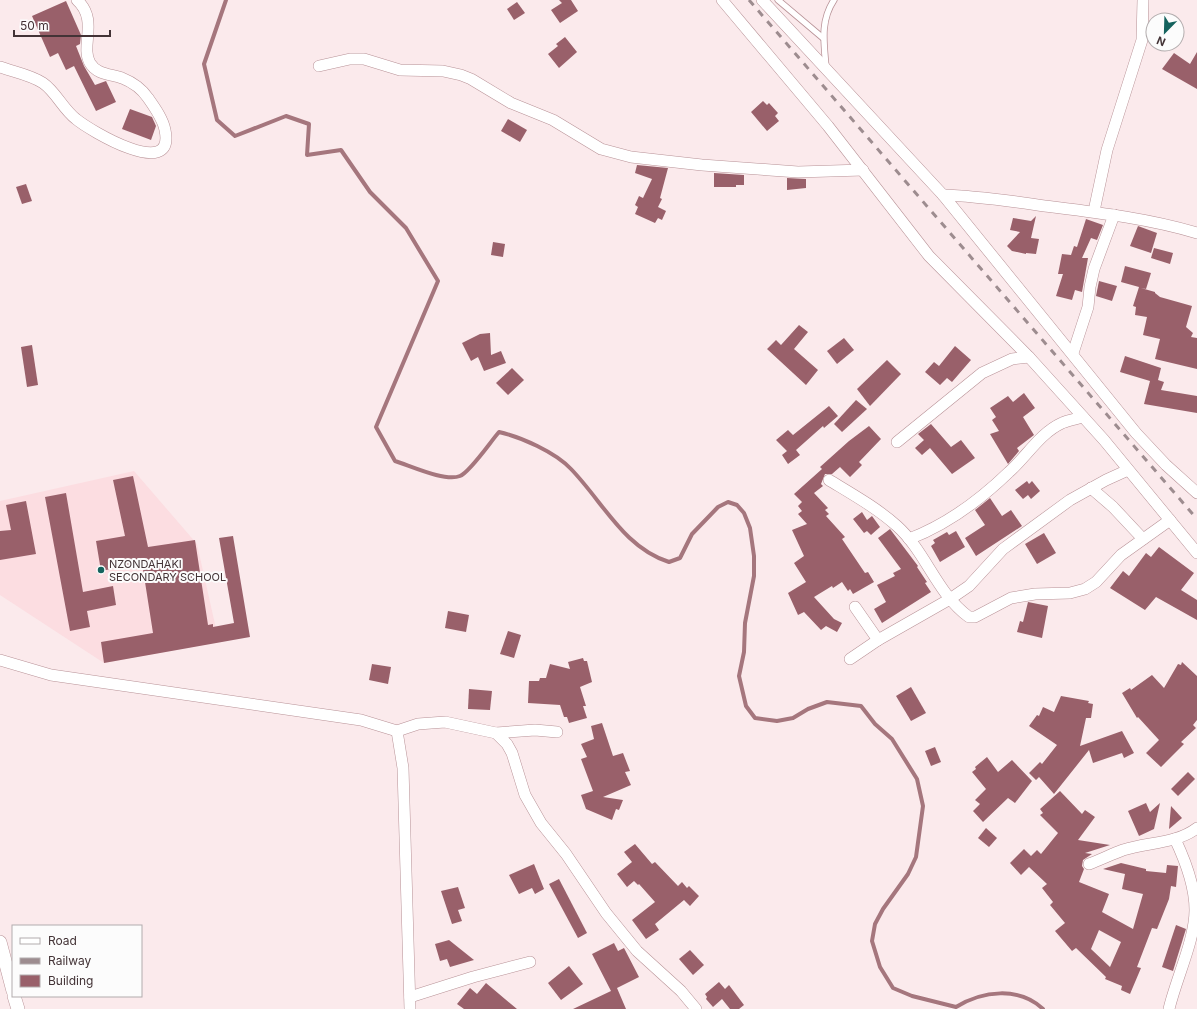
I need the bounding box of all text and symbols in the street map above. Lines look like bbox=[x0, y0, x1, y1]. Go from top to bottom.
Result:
scale bar bbox=[14, 12, 110, 38]
north arrow bbox=[1145, 12, 1185, 52]
text: 50 m bbox=[20, 18, 49, 33]
text: N bbox=[1154, 33, 1168, 49]
place label: NZONDAHAKI SECONDARY SCHOOL bbox=[109, 557, 226, 584]
marker: NZONDAHAKI SECONDARY SCHOOL bbox=[96, 565, 106, 575]
legend bbox=[12, 925, 142, 997]
text: Road bbox=[48, 933, 77, 948]
text: Railway bbox=[48, 953, 92, 968]
text: Building bbox=[48, 973, 93, 988]

